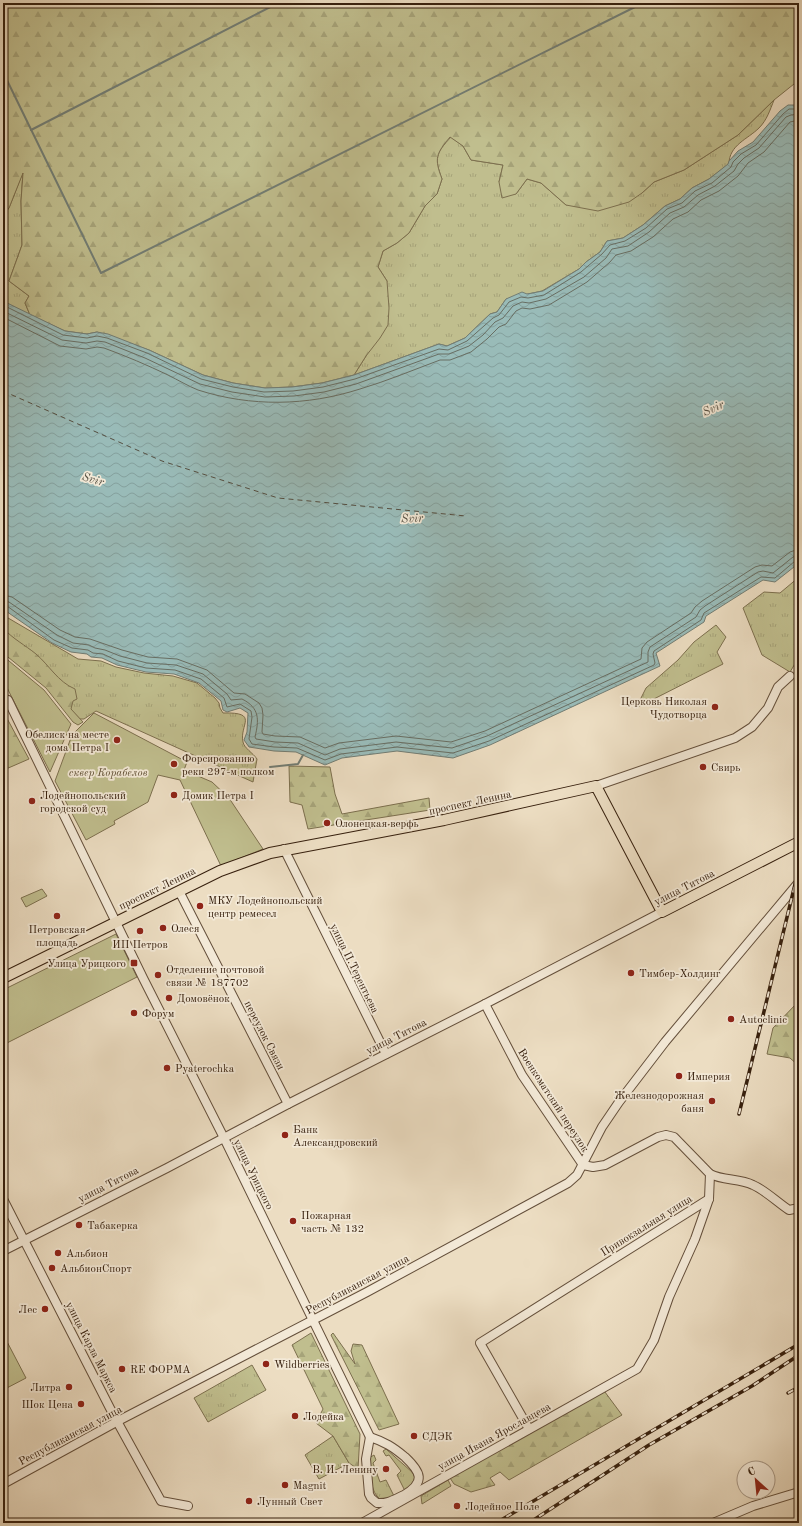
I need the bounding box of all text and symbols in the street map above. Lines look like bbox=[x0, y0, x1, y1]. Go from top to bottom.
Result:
water label: Svir bbox=[701, 399, 727, 419]
water label: Svir bbox=[80, 471, 106, 489]
water label: Svir bbox=[401, 513, 424, 525]
place label: Церковь Николая Чудотворца bbox=[621, 697, 708, 721]
marker: Церковь Николая Чудотворца bbox=[710, 702, 720, 712]
place label: Обелиск на месте дома Петра I bbox=[25, 730, 109, 754]
marker: Обелиск на месте дома Петра I bbox=[112, 735, 122, 745]
place label: Форсированию реки 297-м полком bbox=[182, 754, 274, 778]
marker: Форсированию реки 297-м полком bbox=[169, 759, 179, 769]
marker: Свирь bbox=[698, 762, 708, 772]
place label: Свирь bbox=[711, 763, 740, 774]
park label: сквер Корабелов bbox=[69, 768, 148, 779]
street label: проспект Ленина bbox=[428, 789, 513, 818]
marker: Домик Петра I bbox=[169, 790, 179, 800]
place label: Лодейнопольский городской суд bbox=[40, 791, 126, 815]
place label: Домик Петра I bbox=[182, 791, 254, 802]
marker: Лодейнопольский городской суд bbox=[27, 796, 37, 806]
marker: Олонецкая верфь bbox=[322, 818, 332, 828]
place label: Олонецкая верфь bbox=[335, 819, 419, 830]
street label: проспект Ленина bbox=[118, 866, 198, 913]
street label: улица Титова bbox=[653, 868, 717, 908]
place label: МКУ Лодейнопольский центр ремесел bbox=[208, 896, 322, 920]
marker: МКУ Лодейнопольский центр ремесел bbox=[195, 901, 205, 911]
marker: Петровская площадь bbox=[52, 911, 62, 921]
street label: улица П.Терентьева bbox=[327, 922, 380, 1016]
marker: Олеся bbox=[158, 923, 168, 933]
place label: Олеся bbox=[171, 924, 200, 935]
place label: Петровская площадь bbox=[29, 925, 86, 949]
marker: ИП Петров bbox=[135, 926, 145, 936]
place label: ИП Петров bbox=[112, 940, 168, 951]
marker: Улица Урицкого bbox=[129, 958, 139, 968]
place label: Улица Урицкого bbox=[47, 959, 126, 970]
place label: Отделение почтовой связи № 187702 bbox=[166, 965, 264, 989]
marker: Тимбер-Холдинг bbox=[626, 968, 636, 978]
place label: Тимбер-Холдинг bbox=[639, 969, 721, 980]
marker: Отделение почтовой связи № 187702 bbox=[153, 970, 163, 980]
marker: Домовёнок bbox=[164, 993, 174, 1003]
place label: Домовёнок bbox=[177, 994, 230, 1005]
street label: переулок Связи bbox=[242, 999, 286, 1072]
marker: Форум bbox=[129, 1008, 139, 1018]
place label: Форум bbox=[142, 1009, 174, 1020]
marker: Autoclinic bbox=[726, 1014, 736, 1024]
place label: Autoclinic bbox=[739, 1015, 787, 1026]
street label: улица Титова bbox=[365, 1017, 429, 1057]
street label: Военкоматский переулок bbox=[515, 1047, 591, 1155]
marker: Pyaterochka bbox=[162, 1063, 172, 1073]
place label: Pyaterochka bbox=[175, 1064, 235, 1075]
marker: Империя bbox=[674, 1071, 684, 1081]
place label: Империя bbox=[687, 1072, 731, 1083]
place label: Железнодорожная баня bbox=[614, 1091, 704, 1115]
marker: Железнодорожная баня bbox=[707, 1096, 717, 1106]
place label: Банк Александровский bbox=[293, 1125, 378, 1149]
marker: Банк Александровский bbox=[280, 1130, 290, 1140]
street label: улица Урицкого bbox=[231, 1138, 274, 1212]
street label: улица Титова bbox=[77, 1165, 141, 1205]
street label: Привокзальная улица bbox=[599, 1193, 695, 1259]
place label: Пожарная часть № 132 bbox=[301, 1211, 364, 1235]
marker: Пожарная часть № 132 bbox=[288, 1216, 298, 1226]
marker: Табакерка bbox=[74, 1220, 84, 1230]
place label: Табакерка bbox=[87, 1221, 138, 1232]
marker: Альбион bbox=[53, 1248, 63, 1258]
place label: Альбион bbox=[66, 1249, 108, 1260]
street label: Республиканская улица bbox=[304, 1253, 412, 1317]
marker: АльбионСпорт bbox=[47, 1263, 57, 1273]
place label: АльбионСпорт bbox=[60, 1264, 132, 1275]
street label: улица Карла Маркса bbox=[63, 1300, 119, 1395]
marker: Лес bbox=[40, 1304, 50, 1314]
place label: Лес bbox=[19, 1305, 37, 1316]
marker: Wildberries bbox=[261, 1359, 271, 1369]
place label: Wildberries bbox=[274, 1360, 330, 1371]
marker: RE ФОРМА bbox=[117, 1364, 127, 1374]
place label: RE ФОРМА bbox=[130, 1365, 191, 1376]
marker: Литра bbox=[64, 1382, 74, 1392]
place label: Литра bbox=[30, 1383, 62, 1394]
marker: Шок Цена bbox=[76, 1399, 86, 1409]
place label: Шок Цена bbox=[21, 1400, 74, 1411]
street label: улица Ивана Ярославцева bbox=[436, 1401, 554, 1473]
street label: Республиканская улица bbox=[17, 1404, 125, 1468]
marker: Лодейка bbox=[290, 1411, 300, 1421]
place label: Лодейка bbox=[303, 1412, 345, 1423]
marker: СДЭК bbox=[409, 1431, 419, 1441]
place label: СДЭК bbox=[422, 1432, 453, 1443]
north arrow bbox=[736, 1460, 776, 1500]
marker: В. И. Ленину bbox=[381, 1464, 391, 1474]
place label: В. И. Ленину bbox=[312, 1465, 378, 1476]
text: С bbox=[746, 1466, 758, 1479]
marker: Magnit bbox=[280, 1480, 290, 1490]
place label: Magnit bbox=[293, 1481, 327, 1492]
marker: Лунный Свет bbox=[244, 1496, 254, 1506]
place label: Лунный Свет bbox=[257, 1497, 323, 1508]
marker: Лодейное Поле bbox=[452, 1501, 462, 1511]
place label: Лодейное Поле bbox=[465, 1502, 539, 1513]

